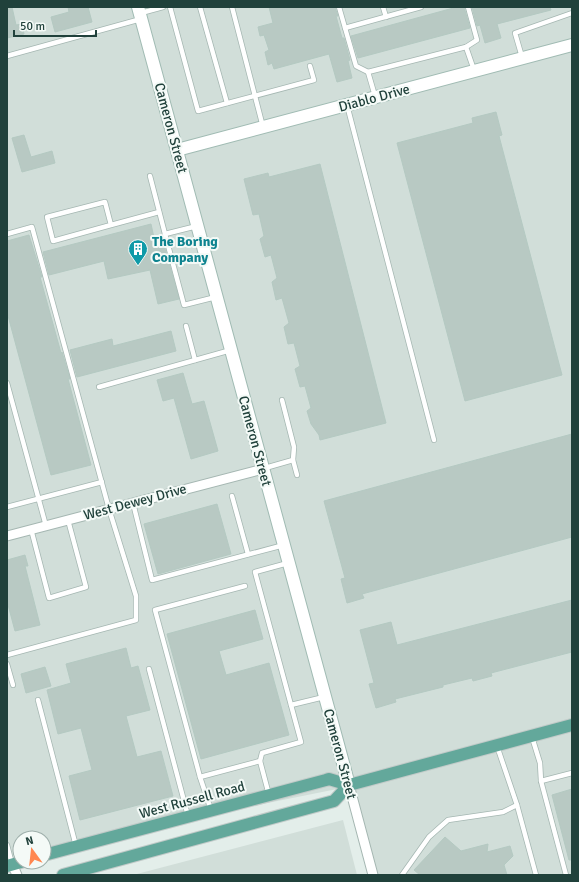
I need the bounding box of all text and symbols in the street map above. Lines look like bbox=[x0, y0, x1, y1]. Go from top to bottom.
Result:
scale bar bbox=[14, 12, 96, 38]
text: 50 m bbox=[20, 19, 45, 34]
street label: Diablo Drive bbox=[337, 80, 411, 116]
street label: Cameron Street bbox=[151, 81, 191, 175]
place label: The Boring Company bbox=[152, 233, 218, 266]
building icon: The Boring Company bbox=[127, 238, 149, 266]
street label: Cameron Street bbox=[235, 394, 275, 488]
street label: West Dewey Drive bbox=[82, 480, 188, 524]
street label: Cameron Street bbox=[320, 707, 360, 801]
street label: West Russell Road bbox=[137, 778, 247, 822]
north arrow bbox=[12, 830, 52, 870]
text: N bbox=[24, 834, 35, 848]

